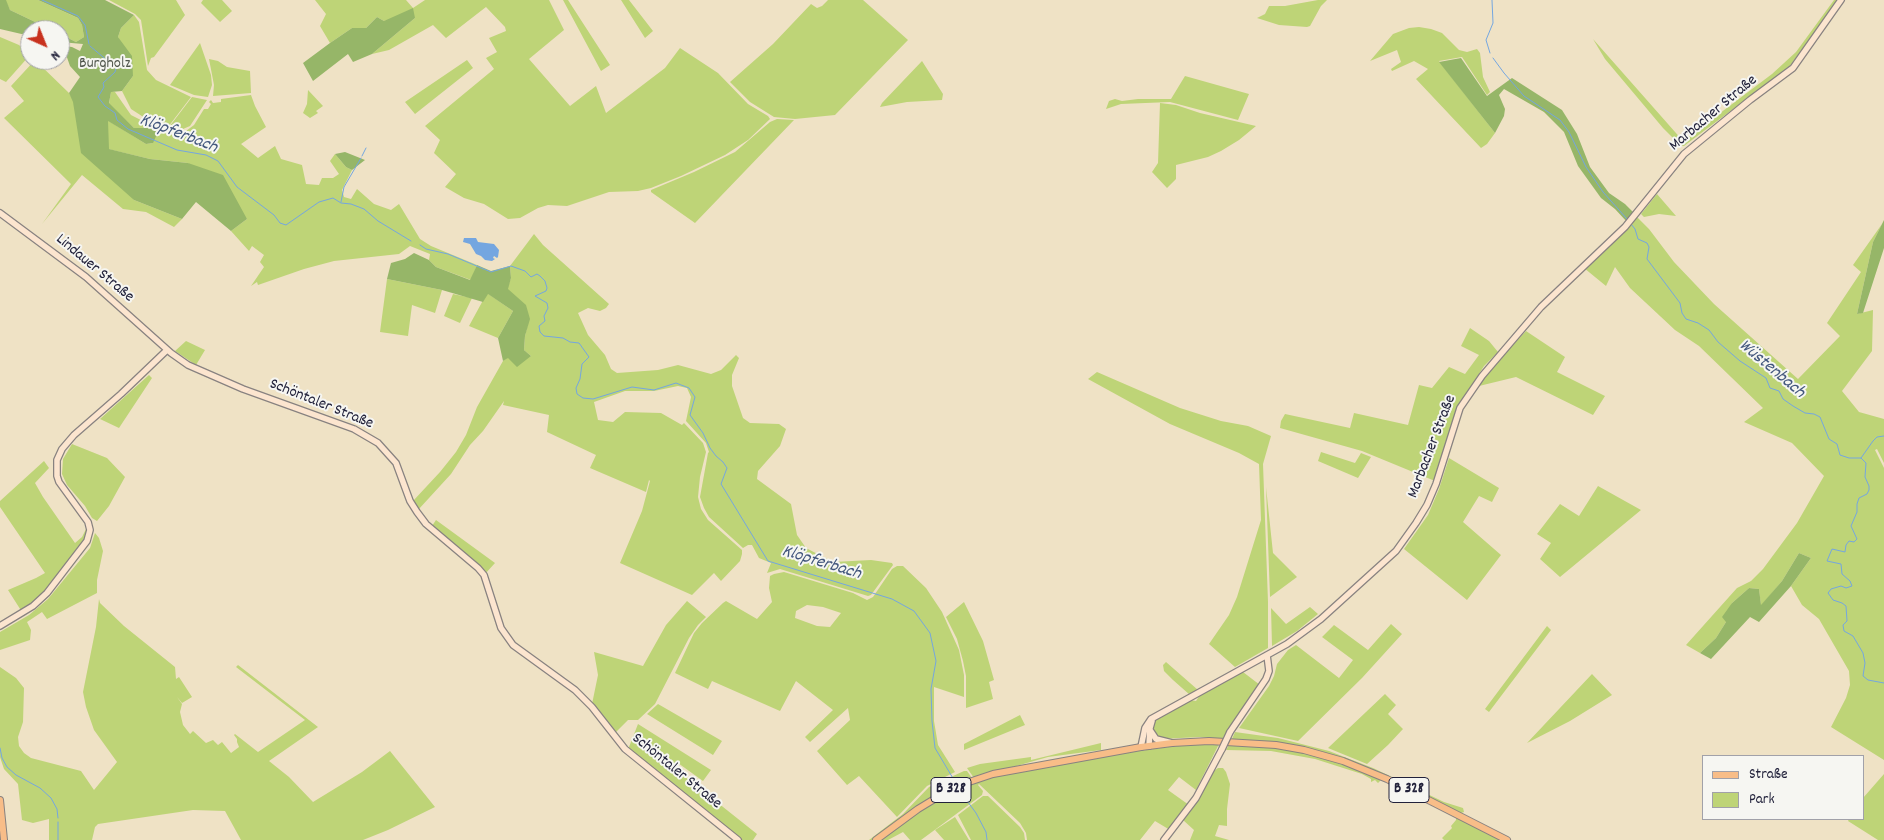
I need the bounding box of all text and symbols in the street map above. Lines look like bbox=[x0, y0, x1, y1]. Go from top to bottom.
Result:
north arrow bbox=[20, 20, 70, 70]
text: N bbox=[45, 45, 64, 65]
park label: Burgholz bbox=[79, 55, 131, 75]
street label: Marbacher Straße bbox=[1666, 72, 1762, 156]
water label: Klöpferbach bbox=[136, 110, 220, 160]
street label: Lindauer Straße bbox=[51, 231, 137, 307]
water label: Wüstenbach bbox=[1733, 336, 1809, 404]
street label: Schöntaler Straße bbox=[266, 375, 376, 435]
street label: Marbacher Straße bbox=[1405, 393, 1461, 501]
water label: Klöpferbach bbox=[779, 542, 863, 586]
street label: Schöntaler Straße bbox=[627, 730, 725, 814]
legend bbox=[1702, 755, 1864, 820]
text: Straße bbox=[1749, 764, 1787, 786]
road number: B 328 bbox=[931, 778, 971, 802]
road number: B 328 bbox=[1389, 778, 1429, 802]
text: Park bbox=[1749, 789, 1775, 811]

